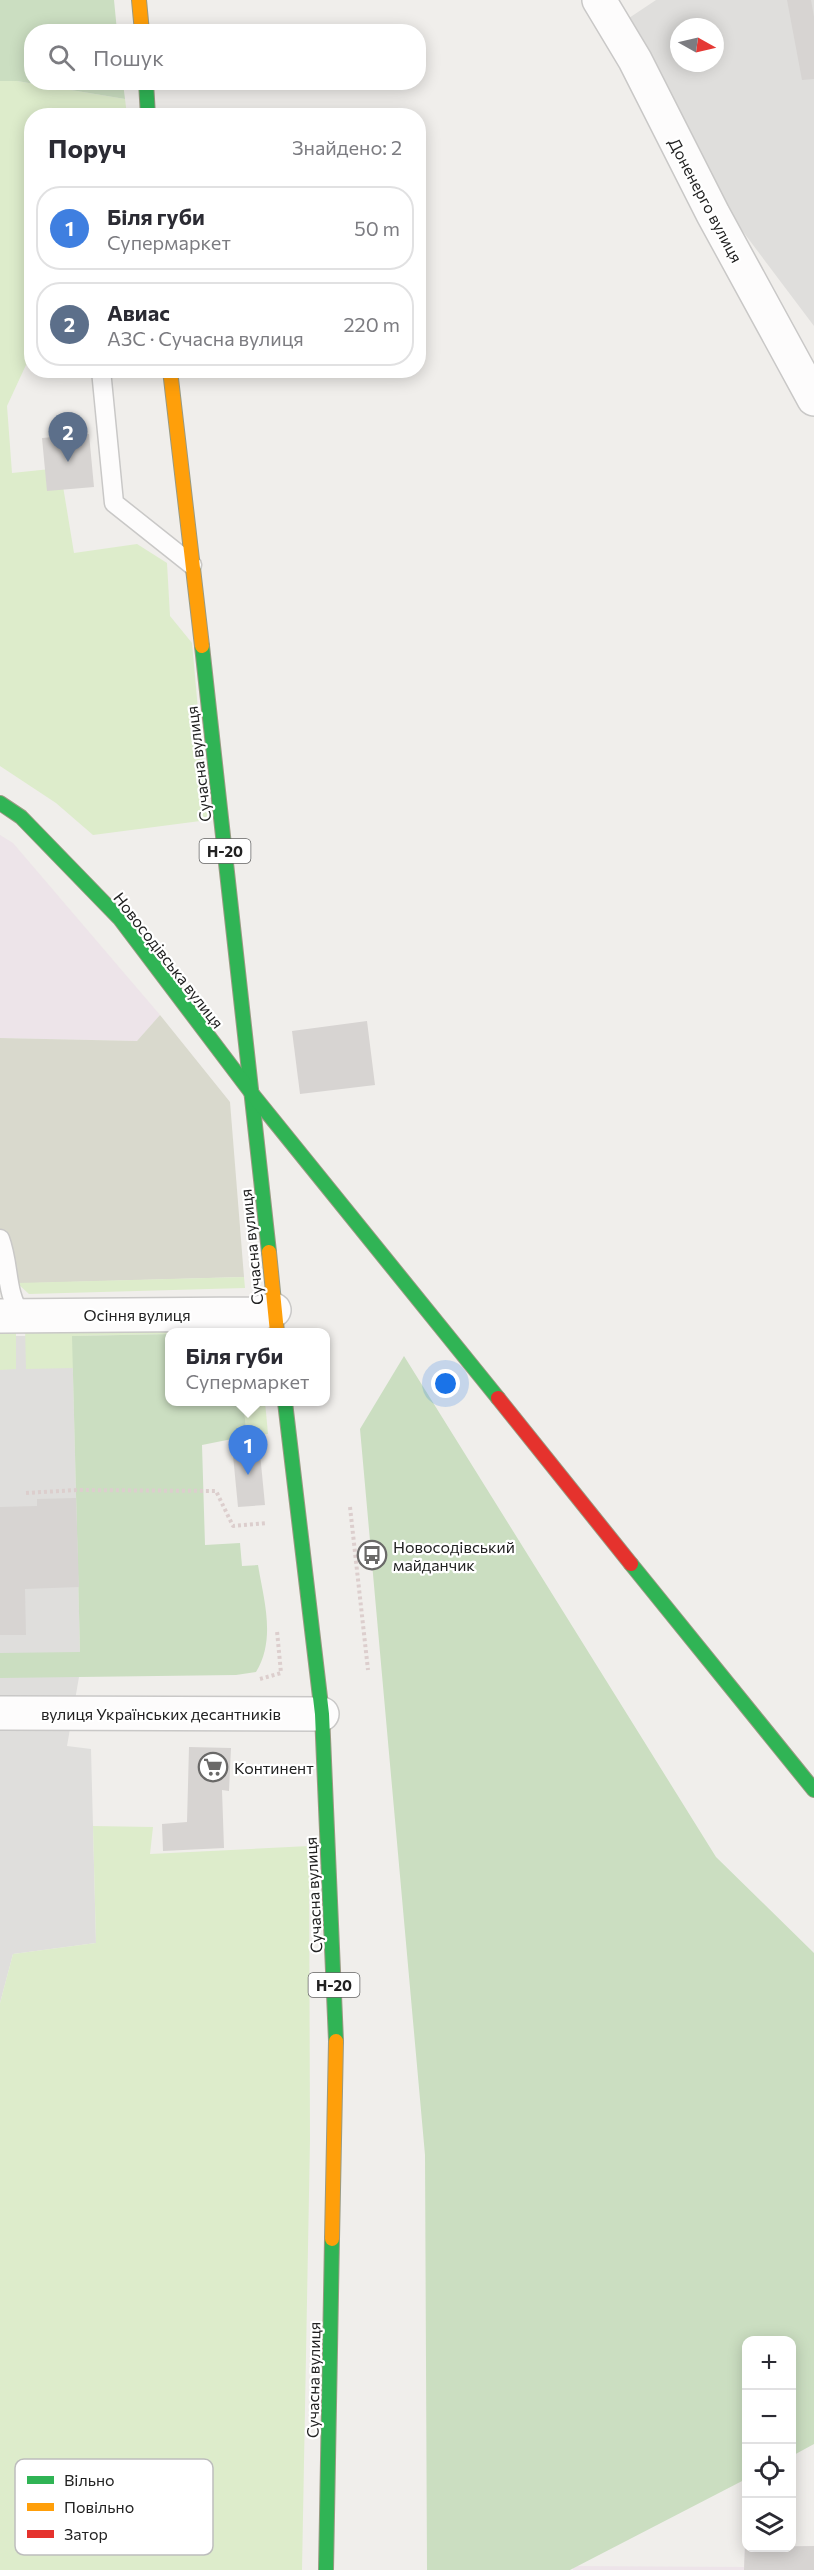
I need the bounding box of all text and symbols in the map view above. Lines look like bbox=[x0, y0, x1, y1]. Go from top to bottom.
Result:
north arrow bbox=[670, 18, 724, 72]
search box bbox=[24, 24, 426, 90]
icon: search bbox=[45, 41, 78, 74]
text: Пошук bbox=[93, 44, 164, 71]
text: Поруч bbox=[48, 132, 126, 163]
street label: Доненерго вулиця bbox=[665, 134, 747, 266]
text: Знайдено: 2 bbox=[292, 135, 402, 159]
text: Біля губи bbox=[107, 203, 205, 230]
text: 1 bbox=[65, 216, 74, 240]
text: 50 m bbox=[354, 216, 400, 240]
text: Супермаркет bbox=[107, 230, 231, 254]
text: Авиас bbox=[107, 299, 170, 326]
text: 2 bbox=[64, 312, 75, 336]
text: 220 m bbox=[344, 312, 400, 336]
text: АЗС · Сучасна вулиця bbox=[107, 326, 304, 350]
pin: 2 bbox=[48, 412, 88, 462]
street label: Сучасна вулиця bbox=[181, 705, 215, 823]
road number: Н-20 bbox=[200, 839, 250, 863]
street label: Новосодівська вулиця bbox=[110, 888, 228, 1032]
street label: Сучасна вулиця bbox=[235, 1188, 267, 1306]
street label: Осіння вулиця bbox=[83, 1305, 191, 1324]
popup bbox=[165, 1328, 330, 1406]
text: Біля губи bbox=[186, 1342, 283, 1369]
text: Супермаркет bbox=[186, 1369, 309, 1393]
your location bbox=[431, 1369, 460, 1398]
pin: 1 bbox=[228, 1426, 268, 1475]
place label: Новосодівський майданчик bbox=[393, 1537, 515, 1574]
bus stop icon: Новосодівський майданчик bbox=[356, 1539, 388, 1571]
street label: вулиця Українських десантників bbox=[41, 1704, 281, 1723]
supermarket icon: Континент bbox=[197, 1751, 229, 1783]
place label: Континент bbox=[234, 1758, 314, 1777]
street label: Сучасна вулиця bbox=[300, 1836, 326, 1954]
road number: Н-20 bbox=[308, 1973, 360, 1997]
street label: Сучасна вулиця bbox=[302, 2322, 324, 2438]
map controls bbox=[742, 2336, 796, 2552]
button: + bbox=[742, 2336, 796, 2390]
button: − bbox=[742, 2390, 796, 2444]
button: locate bbox=[742, 2444, 796, 2498]
legend bbox=[15, 2459, 213, 2555]
text: Вільно bbox=[64, 2470, 115, 2489]
text: Повільно bbox=[64, 2497, 134, 2516]
button: layers bbox=[742, 2498, 796, 2552]
text: Затор bbox=[64, 2524, 108, 2543]

